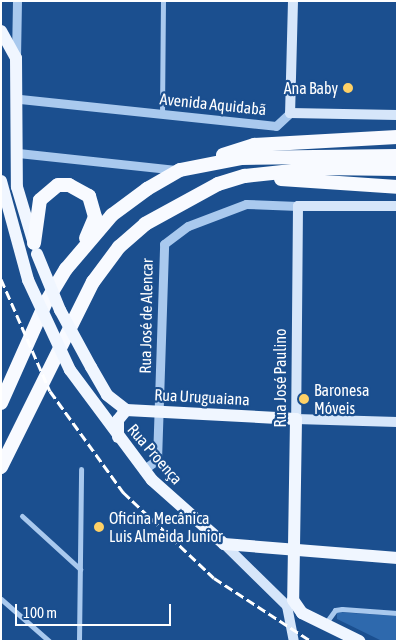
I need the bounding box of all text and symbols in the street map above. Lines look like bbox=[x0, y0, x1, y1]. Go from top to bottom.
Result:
place label: Ana Baby bbox=[284, 78, 338, 98]
marker: Ana Baby bbox=[342, 82, 354, 94]
street label: Avenida Aquidabã bbox=[159, 89, 267, 119]
street label: Rua José de Alencar bbox=[135, 258, 157, 374]
street label: Rua José Paulino bbox=[270, 329, 290, 427]
place label: Baronesa Móveis bbox=[314, 380, 369, 418]
street label: Rua Uruguaiana bbox=[154, 385, 250, 409]
marker: Baronesa Móveis bbox=[298, 393, 310, 405]
street label: Rua Proença bbox=[124, 420, 186, 488]
place label: Oficina Mecânica Luis Almeida Junior bbox=[109, 508, 223, 546]
marker: Oficina Mecânica Luis Almeida Junior bbox=[93, 521, 105, 533]
scale bar bbox=[18, 594, 174, 626]
text: 100 m bbox=[23, 604, 57, 621]

